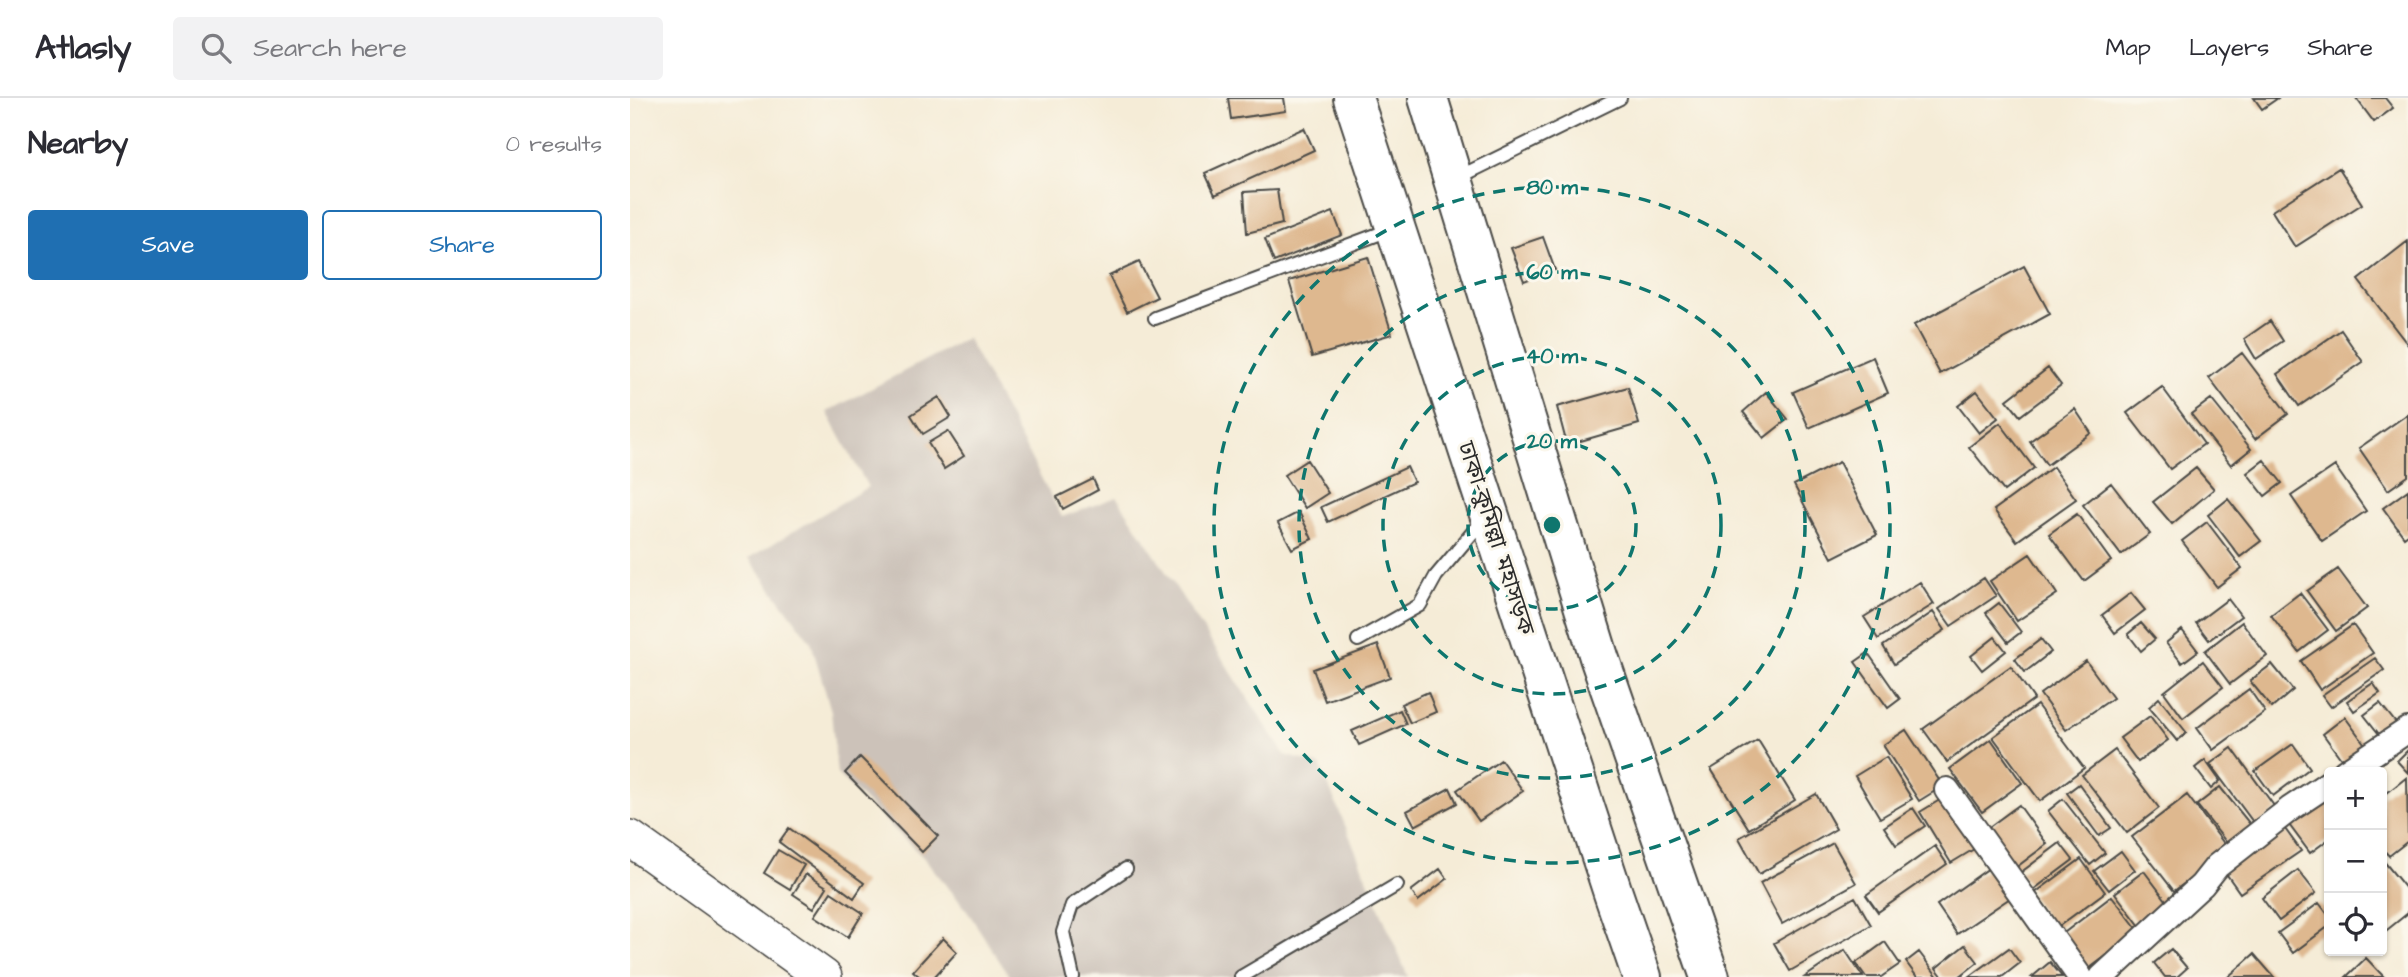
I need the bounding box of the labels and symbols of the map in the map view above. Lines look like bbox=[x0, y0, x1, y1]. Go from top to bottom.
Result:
text: 80 m bbox=[1526, 173, 1578, 202]
text: 60 m bbox=[1526, 258, 1578, 287]
text: 40 m bbox=[1526, 342, 1579, 371]
text: 20 m bbox=[1526, 427, 1578, 456]
street label: ঢাকা–কুমিল্লা মহাসড়ক bbox=[1449, 437, 1543, 640]
centre of rings bbox=[1540, 513, 1564, 537]

